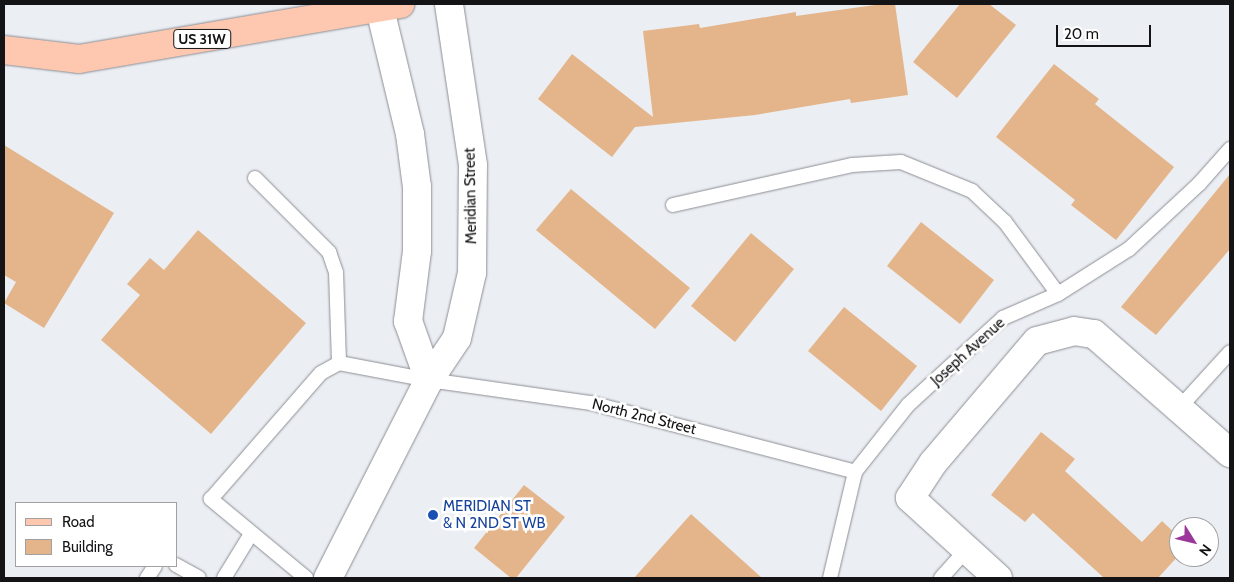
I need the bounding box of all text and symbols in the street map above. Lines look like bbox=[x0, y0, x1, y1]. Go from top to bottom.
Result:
scale bar bbox=[1059, 15, 1154, 47]
text: 20 m bbox=[1064, 25, 1099, 43]
road number: US 31W bbox=[172, 28, 232, 50]
street label: Meridian Street bbox=[461, 148, 481, 244]
street label: Joseph Avenue bbox=[927, 314, 1009, 390]
street label: North 2nd Street bbox=[590, 395, 698, 439]
place label: MERIDIAN ST & N 2ND ST WB bbox=[443, 497, 545, 532]
legend bbox=[15, 502, 178, 567]
marker: MERIDIAN ST & N 2ND ST WB bbox=[427, 509, 439, 521]
text: Road bbox=[62, 513, 95, 531]
north arrow bbox=[1169, 517, 1219, 567]
text: Building bbox=[62, 538, 113, 556]
text: N bbox=[1195, 541, 1216, 560]

